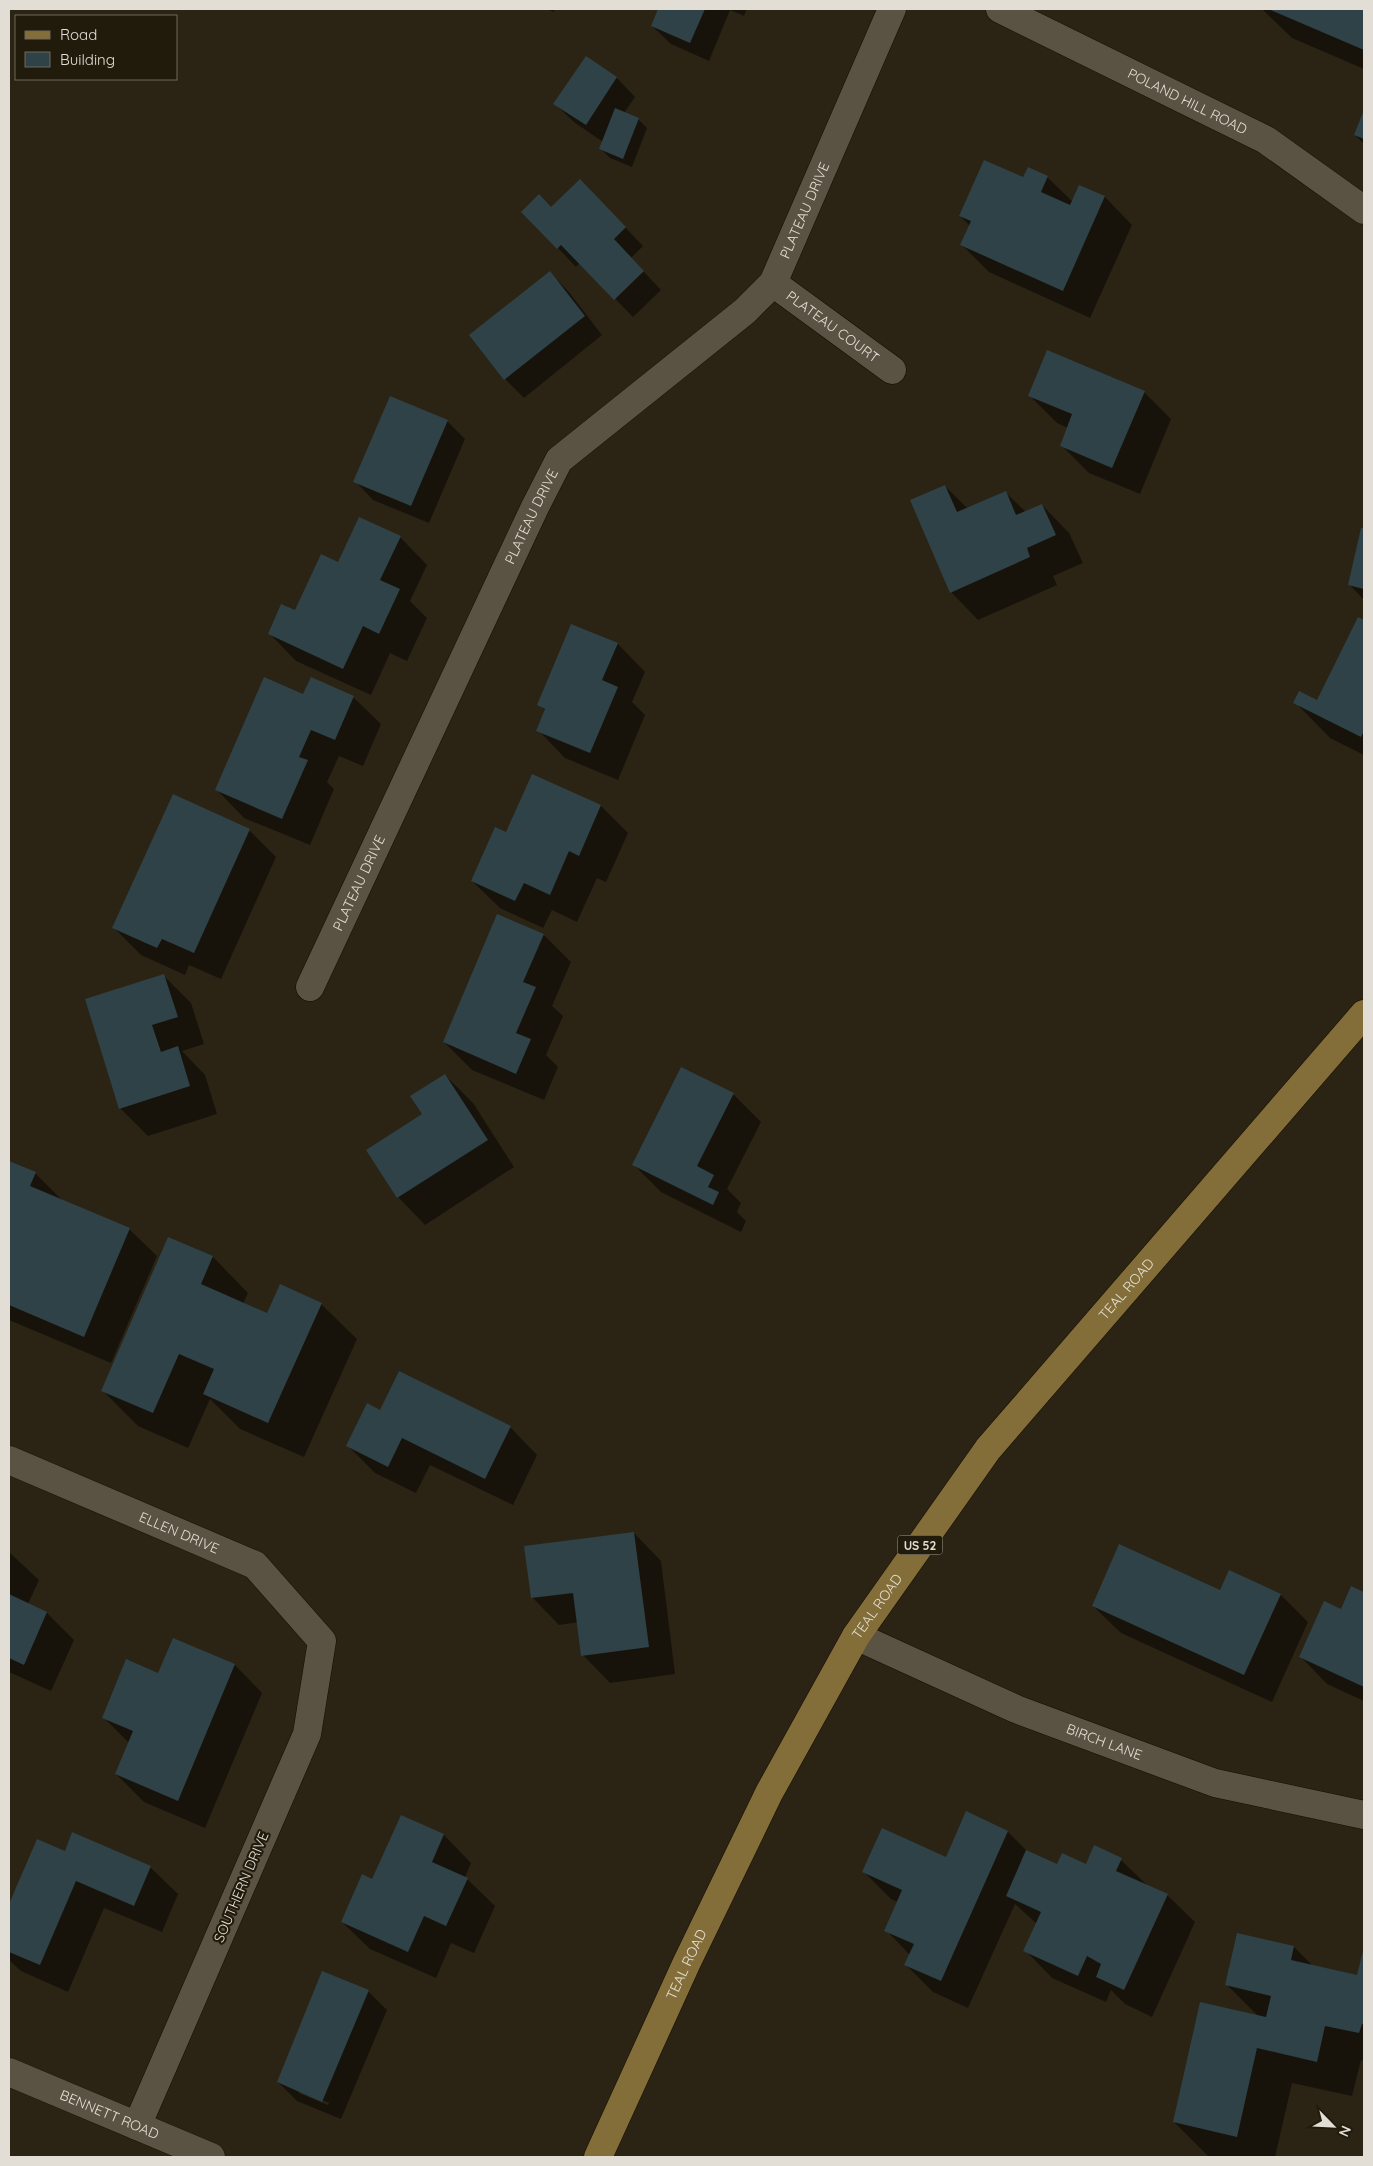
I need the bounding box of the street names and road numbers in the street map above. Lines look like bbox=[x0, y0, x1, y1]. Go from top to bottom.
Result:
street label: POLAND HILL ROAD bbox=[1125, 64, 1250, 138]
street label: PLATEAU DRIVE bbox=[776, 159, 833, 261]
street label: PLATEAU COURT bbox=[783, 287, 883, 367]
street label: PLATEAU DRIVE bbox=[501, 466, 562, 567]
street label: PLATEAU DRIVE bbox=[329, 832, 389, 934]
street label: TEAL ROAD bbox=[1095, 1254, 1158, 1324]
street label: ELLEN DRIVE bbox=[136, 1508, 222, 1558]
road number: US 52 bbox=[898, 1536, 942, 1554]
street label: TEAL ROAD bbox=[848, 1570, 906, 1642]
street label: BIRCH LANE bbox=[1064, 1719, 1145, 1764]
street label: SOUTHERN DRIVE bbox=[210, 1829, 272, 1945]
street label: TEAL ROAD bbox=[662, 1926, 711, 2002]
street label: BENNETT ROAD bbox=[57, 2085, 162, 2143]

